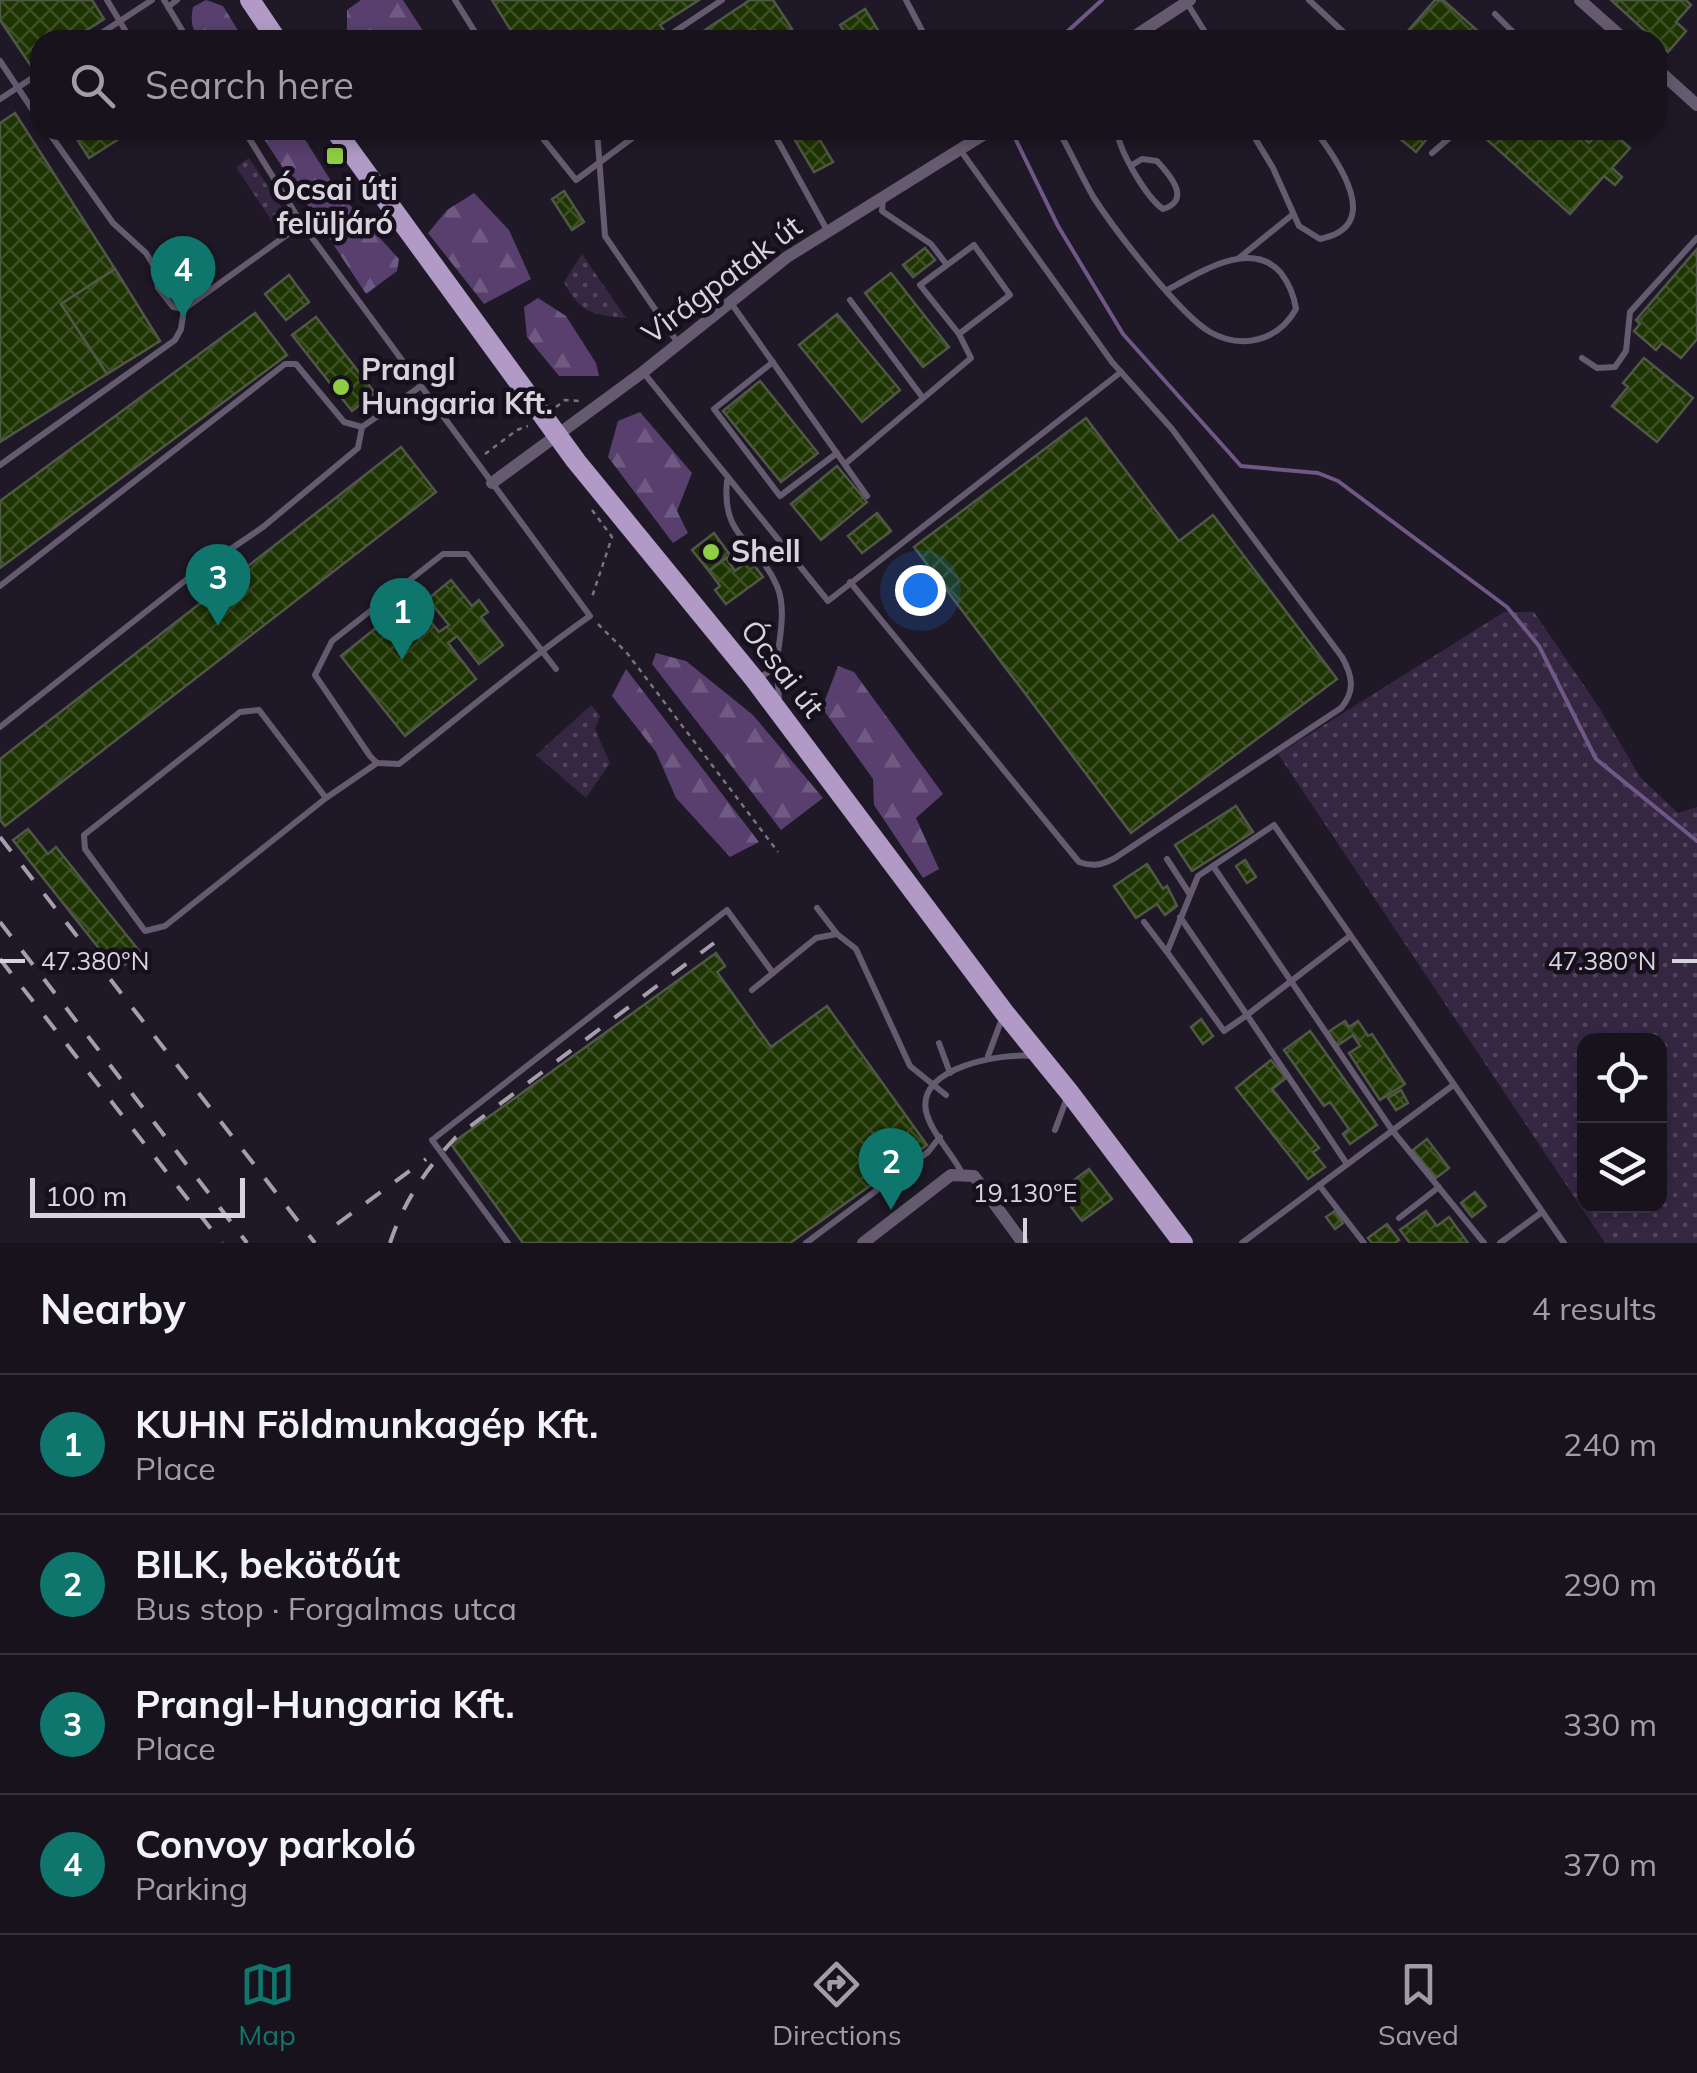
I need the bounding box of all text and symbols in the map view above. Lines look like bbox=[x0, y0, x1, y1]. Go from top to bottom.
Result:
search box bbox=[30, 30, 1667, 140]
icon: search bbox=[65, 58, 120, 113]
text: Search here bbox=[145, 61, 354, 109]
marker: Ócsai úti felüljáró bbox=[324, 145, 346, 167]
place label: Ócsai úti felüljáró bbox=[272, 170, 398, 242]
street label: Virágpatak út bbox=[634, 207, 809, 352]
pin: 4 bbox=[150, 236, 216, 318]
place label: Prangl Hungaria Kft. bbox=[361, 350, 553, 422]
marker: Prangl Hungaria Kft. bbox=[330, 376, 352, 398]
place label: Shell bbox=[731, 532, 801, 570]
marker: Shell bbox=[700, 541, 722, 563]
pin: 3 bbox=[186, 544, 250, 626]
your location bbox=[895, 565, 946, 616]
pin: 1 bbox=[370, 578, 434, 660]
street label: Ócsai út bbox=[733, 612, 833, 725]
text: 47.380°N bbox=[41, 945, 149, 976]
text: 47.380°N bbox=[1548, 945, 1656, 976]
map controls bbox=[1577, 1033, 1667, 1213]
button: locate bbox=[1577, 1033, 1667, 1123]
button: layers bbox=[1577, 1123, 1667, 1213]
pin: 2 bbox=[858, 1128, 924, 1210]
scale bar bbox=[30, 1173, 245, 1218]
text: 19.130°E bbox=[973, 1177, 1077, 1208]
text: 100 m bbox=[45, 1178, 127, 1213]
text: Nearby bbox=[40, 1282, 186, 1335]
text: 4 results bbox=[1532, 1288, 1657, 1328]
text: KUHN Földmunkagép Kft. bbox=[135, 1400, 598, 1448]
text: 1 bbox=[63, 1424, 82, 1464]
text: 240 m bbox=[1563, 1424, 1657, 1464]
text: Place bbox=[135, 1448, 216, 1488]
text: BILK, bekötőút bbox=[135, 1540, 400, 1588]
text: 2 bbox=[63, 1564, 82, 1604]
text: 290 m bbox=[1563, 1564, 1657, 1604]
text: Bus stop · Forgalmas utca bbox=[135, 1588, 517, 1628]
text: Prangl-Hungaria Kft. bbox=[135, 1680, 515, 1728]
text: 3 bbox=[63, 1704, 82, 1744]
text: 330 m bbox=[1563, 1704, 1657, 1744]
text: Place bbox=[135, 1728, 216, 1768]
text: Convoy parkoló bbox=[135, 1820, 416, 1868]
text: 4 bbox=[63, 1844, 82, 1884]
text: 370 m bbox=[1563, 1844, 1657, 1884]
text: Parking bbox=[135, 1868, 248, 1908]
tab: Map bbox=[238, 1957, 296, 2052]
tab: Directions bbox=[772, 1957, 902, 2052]
tab: Saved bbox=[1378, 1957, 1459, 2052]

